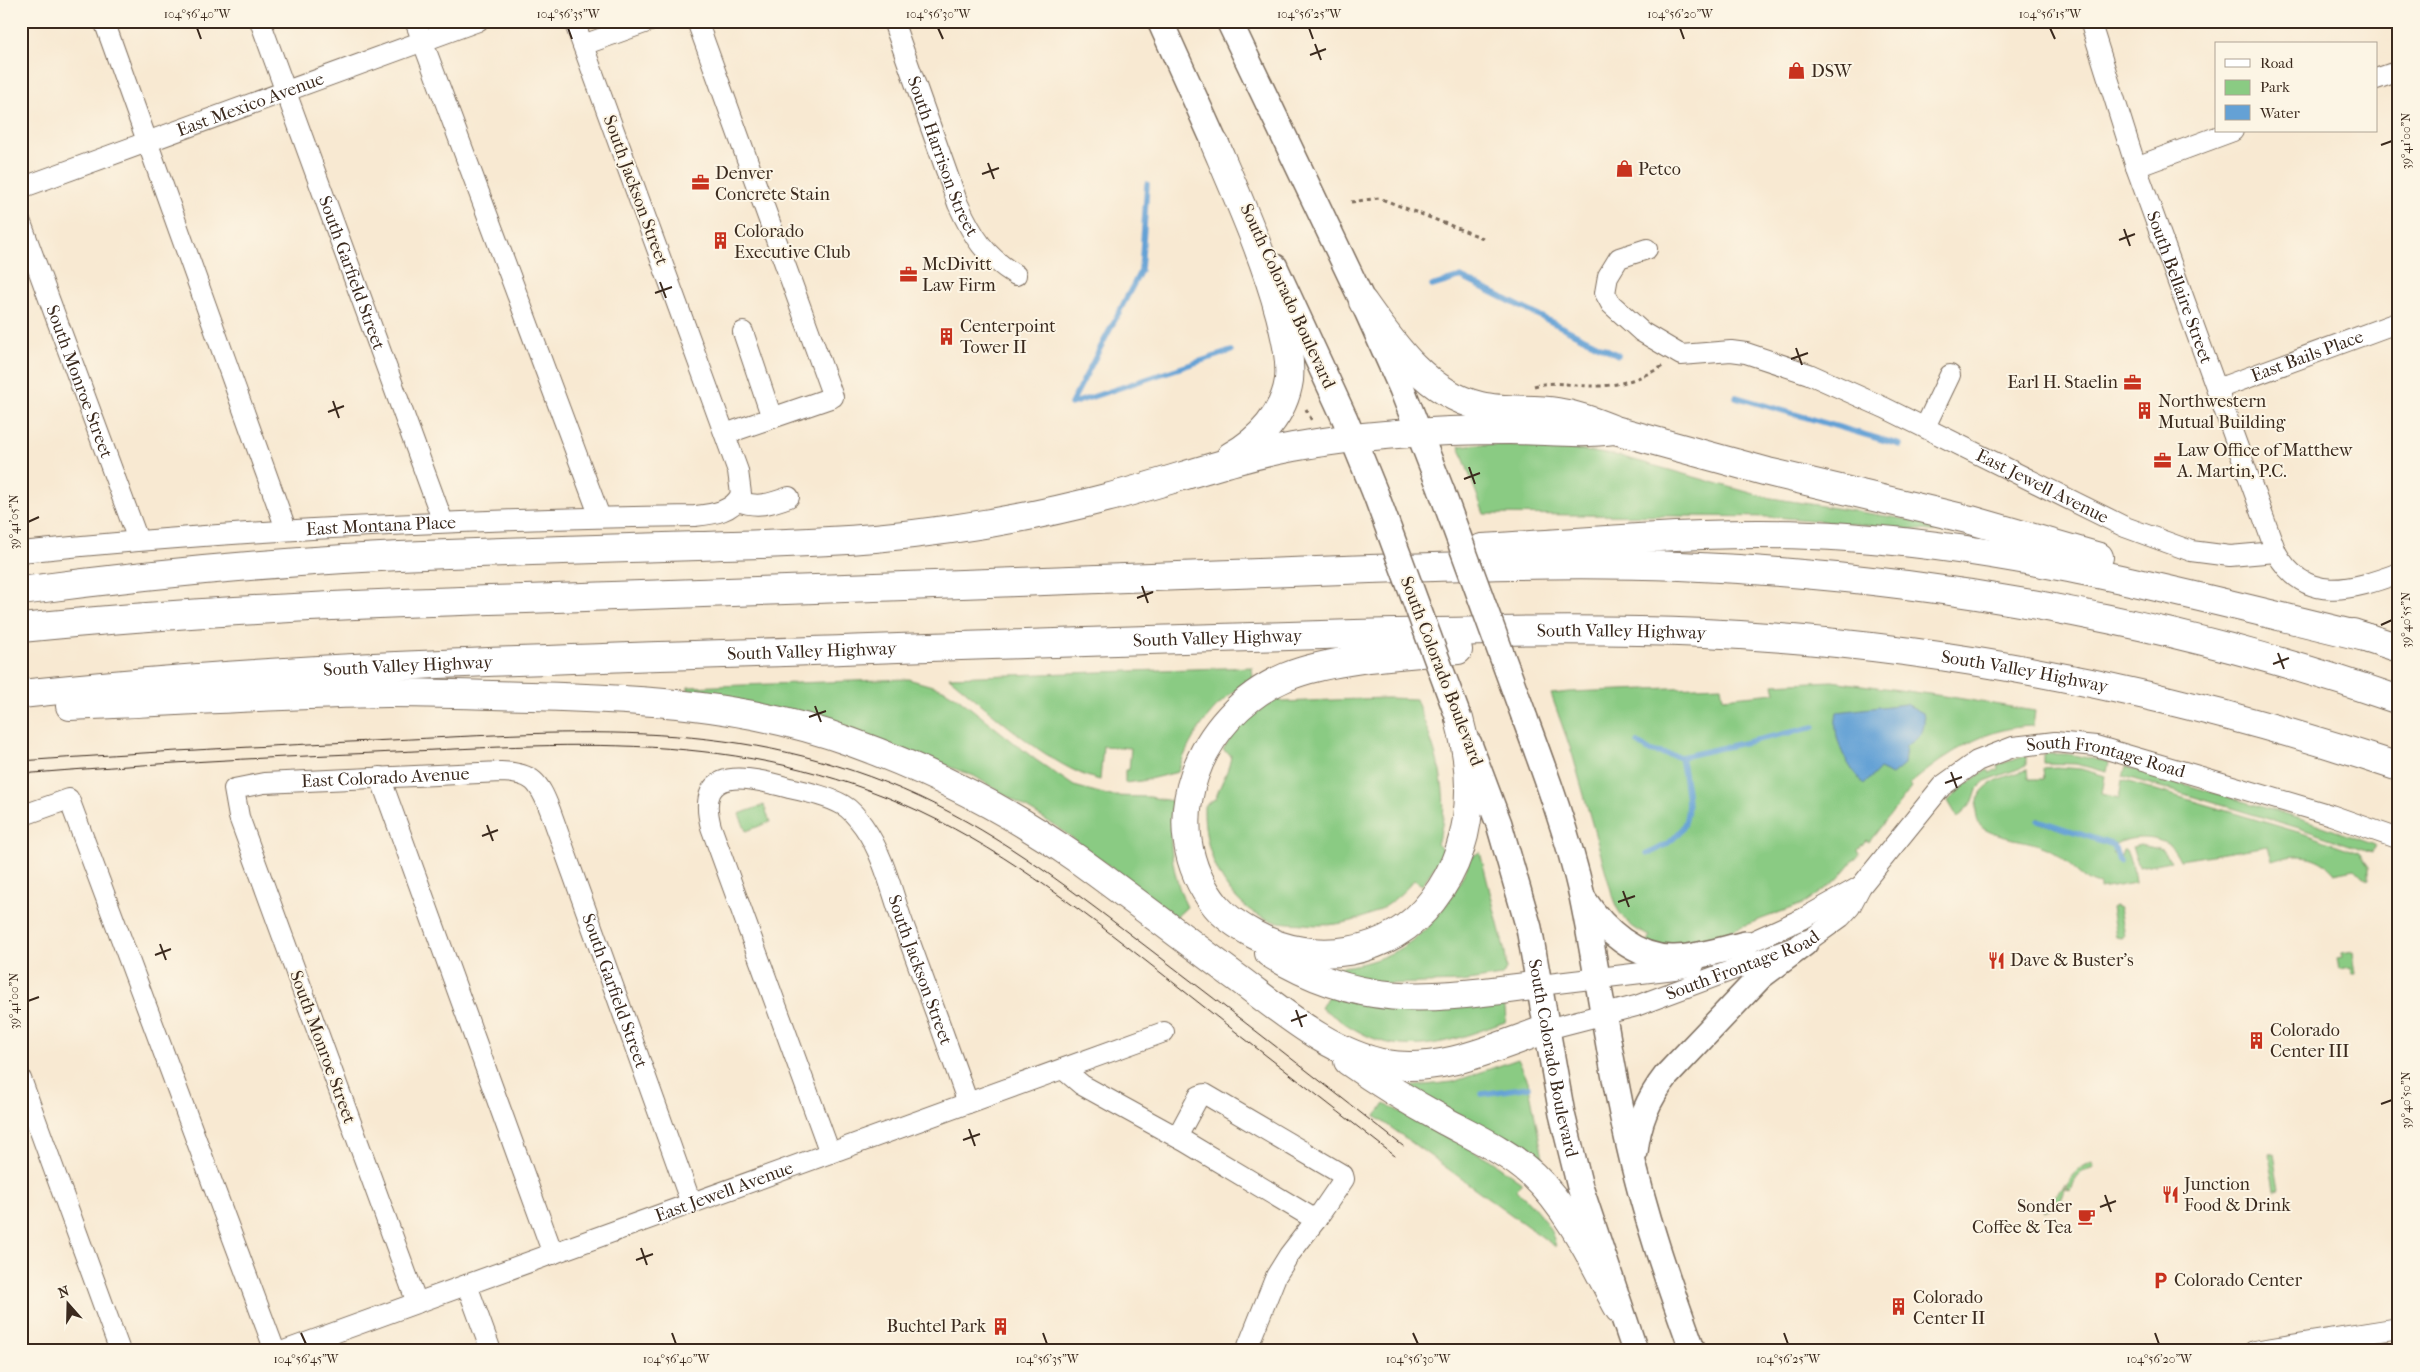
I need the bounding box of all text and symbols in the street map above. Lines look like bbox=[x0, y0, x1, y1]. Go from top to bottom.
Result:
text: 104°56'40"W bbox=[164, 7, 232, 21]
text: 104°56'35"W bbox=[537, 7, 601, 21]
text: 104°56'30"W bbox=[906, 7, 971, 21]
text: 104°56'25"W bbox=[1277, 7, 1342, 21]
text: 104°56'20"W bbox=[1647, 7, 1714, 21]
text: 104°56'15"W bbox=[2019, 7, 2082, 21]
legend bbox=[2215, 42, 2378, 132]
text: Road bbox=[2260, 54, 2294, 72]
shop icon: DSW bbox=[1787, 61, 1807, 81]
place label: DSW bbox=[1811, 61, 1853, 82]
street label: East Mexico Avenue bbox=[174, 68, 327, 141]
street label: South Harrison Street bbox=[902, 73, 983, 241]
text: Park bbox=[2260, 78, 2290, 96]
text: Water bbox=[2259, 104, 2300, 122]
street label: South Jackson Street bbox=[599, 112, 673, 269]
text: 39°41'00"N bbox=[2399, 113, 2413, 169]
shop icon: Petco bbox=[1614, 159, 1634, 179]
place label: Petco bbox=[1638, 159, 1681, 180]
place label: Denver Concrete Stain bbox=[715, 163, 830, 205]
office icon: Denver Concrete Stain bbox=[691, 173, 711, 193]
street label: South Garfield Street bbox=[314, 193, 389, 353]
street label: South Colorado Boulevard bbox=[1235, 201, 1340, 392]
street label: South Bellaire Street bbox=[2142, 208, 2217, 367]
place label: Colorado Executive Club bbox=[734, 221, 850, 263]
building icon: Colorado Executive Club bbox=[710, 231, 730, 251]
place label: McDivitt Law Firm bbox=[922, 254, 996, 296]
office icon: McDivitt Law Firm bbox=[898, 264, 918, 284]
street label: South Monroe Street bbox=[41, 302, 117, 462]
place label: Centerpoint Tower II bbox=[960, 316, 1056, 358]
building icon: Centerpoint Tower II bbox=[936, 326, 956, 346]
street label: East Bails Place bbox=[2248, 326, 2366, 387]
place label: Earl H. Staelin bbox=[2007, 372, 2119, 393]
office icon: Earl H. Staelin bbox=[2122, 372, 2142, 392]
place label: Northwestern Mutual Building bbox=[2158, 391, 2286, 433]
building icon: Northwestern Mutual Building bbox=[2134, 401, 2154, 421]
place label: Law Office of Matthew A. Martin, P.C. bbox=[2176, 440, 2353, 482]
street label: East Jewell Avenue bbox=[1972, 445, 2112, 528]
office icon: Law Office of Matthew A. Martin, P.C. bbox=[2153, 450, 2173, 470]
text: 39°41'05"N bbox=[7, 494, 21, 550]
street label: East Montana Place bbox=[305, 512, 457, 540]
street label: South Colorado Boulevard bbox=[1396, 573, 1487, 769]
text: 39°40'55"N bbox=[2399, 592, 2413, 648]
street label: South Valley Highway bbox=[1537, 620, 1708, 644]
street label: South Valley Highway bbox=[1132, 625, 1304, 651]
street label: South Valley Highway bbox=[727, 638, 898, 665]
street label: South Valley Highway bbox=[1940, 646, 2111, 698]
street label: South Valley Highway bbox=[323, 652, 494, 681]
street label: South Frontage Road bbox=[2025, 732, 2188, 783]
street label: East Colorado Avenue bbox=[301, 763, 470, 792]
street label: South Jackson Street bbox=[883, 892, 957, 1048]
street label: South Garfield Street bbox=[577, 911, 652, 1072]
street label: South Frontage Road bbox=[1663, 926, 1824, 1005]
restaurant icon: Dave & Buster's bbox=[1986, 950, 2006, 970]
place label: Dave & Buster's bbox=[2010, 950, 2134, 971]
street label: South Colorado Boulevard bbox=[1524, 957, 1582, 1160]
street label: South Monroe Street bbox=[285, 968, 360, 1127]
text: 39°41'00"N bbox=[7, 973, 21, 1029]
place label: Colorado Center III bbox=[2270, 1020, 2349, 1062]
building icon: Colorado Center III bbox=[2246, 1030, 2266, 1050]
text: 39°40'50"N bbox=[2399, 1071, 2413, 1129]
street label: East Jewell Avenue bbox=[652, 1157, 796, 1227]
place label: Junction Food & Drink bbox=[2182, 1174, 2291, 1216]
restaurant icon: Junction Food & Drink bbox=[2160, 1184, 2180, 1204]
place label: Sonder Coffee & Tea bbox=[1972, 1196, 2073, 1238]
cafe icon: Sonder Coffee & Tea bbox=[2076, 1206, 2096, 1226]
parking icon: Colorado Center bbox=[2150, 1270, 2170, 1290]
place label: Colorado Center bbox=[2174, 1270, 2302, 1291]
north arrow bbox=[42, 1280, 92, 1330]
text: N bbox=[56, 1282, 72, 1302]
place label: Colorado Center II bbox=[1913, 1287, 1985, 1329]
building icon: Colorado Center II bbox=[1889, 1297, 1909, 1317]
place label: Buchtel Park bbox=[886, 1316, 987, 1337]
building icon: Buchtel Park bbox=[990, 1316, 1010, 1336]
text: 104°56'45"W bbox=[274, 1352, 340, 1366]
text: 104°56'40"W bbox=[643, 1352, 711, 1366]
text: 104°56'35"W bbox=[1016, 1352, 1080, 1366]
text: 104°56'30"W bbox=[1386, 1352, 1451, 1366]
text: 104°56'25"W bbox=[1756, 1352, 1821, 1366]
text: 104°56'20"W bbox=[2126, 1352, 2193, 1366]

